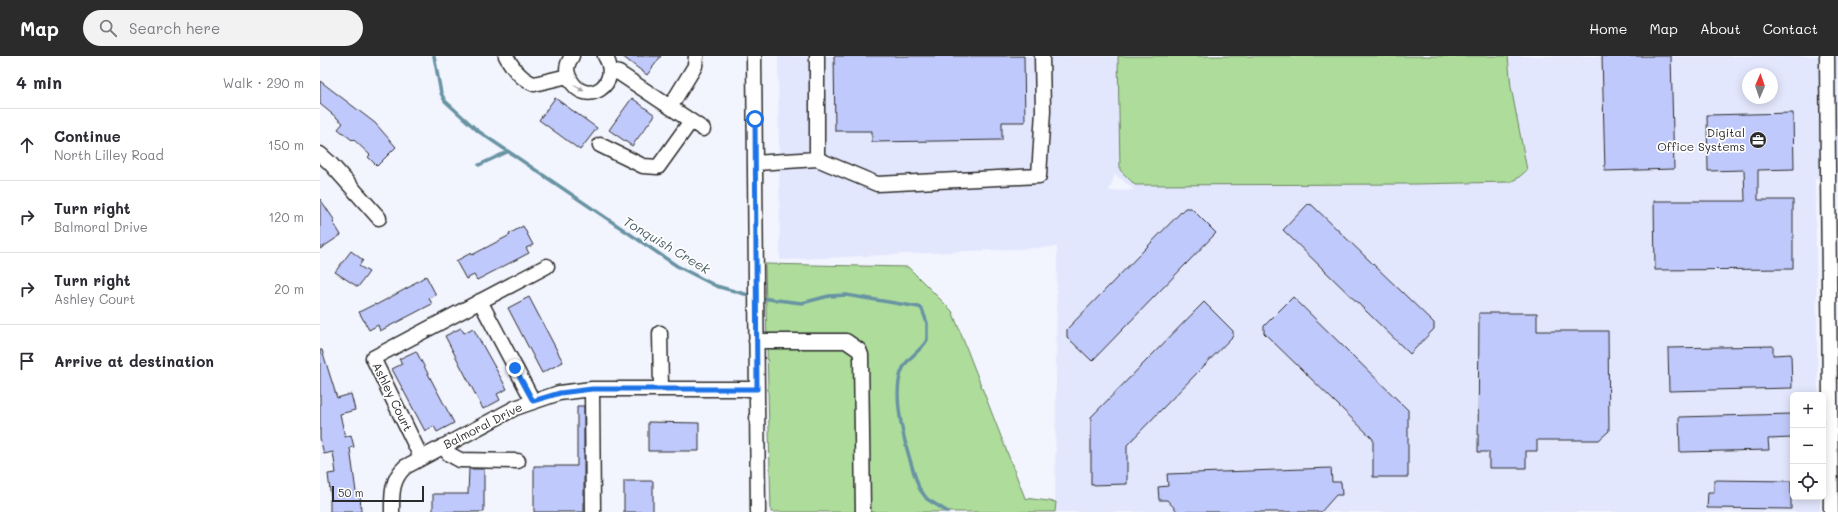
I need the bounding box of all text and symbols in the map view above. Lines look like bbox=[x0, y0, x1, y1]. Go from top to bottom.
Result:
search box bbox=[83, 10, 363, 46]
text: Map bbox=[20, 16, 59, 41]
icon: search bbox=[97, 17, 119, 39]
text: Search here bbox=[129, 18, 220, 38]
text: Home bbox=[1589, 19, 1627, 38]
text: Map bbox=[1649, 19, 1678, 38]
text: About bbox=[1700, 19, 1741, 38]
text: Contact bbox=[1763, 19, 1818, 38]
north arrow bbox=[1742, 68, 1778, 104]
text: 4 min bbox=[16, 71, 62, 93]
text: Walk · 290 m bbox=[223, 74, 304, 91]
one-way arrow bbox=[573, 85, 585, 92]
route start bbox=[746, 110, 764, 128]
place label: Digital Office Systems bbox=[1657, 124, 1745, 154]
text: Continue bbox=[54, 126, 121, 146]
office icon: Digital Office Systems bbox=[1748, 130, 1768, 150]
icon: ahead bbox=[16, 134, 38, 156]
text: 150 m bbox=[268, 136, 304, 153]
text: North Lilley Road bbox=[54, 146, 164, 163]
text: Turn right bbox=[54, 198, 131, 218]
icon: right bbox=[16, 206, 38, 228]
text: 120 m bbox=[268, 208, 304, 225]
water label: Tonquish Creek bbox=[621, 212, 715, 278]
text: Balmoral Drive bbox=[54, 218, 148, 235]
text: Turn right bbox=[54, 270, 131, 290]
icon: right bbox=[16, 278, 38, 300]
text: 20 m bbox=[274, 280, 304, 297]
text: Ashley Court bbox=[54, 290, 135, 307]
icon: arrive bbox=[16, 350, 38, 372]
text: Arrive at destination bbox=[54, 351, 214, 371]
street label: Ashley Court bbox=[369, 359, 417, 434]
route end bbox=[506, 359, 524, 377]
map controls bbox=[1790, 392, 1826, 500]
button: + bbox=[1790, 392, 1826, 428]
street label: Balmoral Drive bbox=[440, 398, 525, 452]
button: − bbox=[1790, 428, 1826, 464]
button: locate bbox=[1790, 464, 1826, 500]
scale bar bbox=[332, 484, 424, 503]
text: 50 m bbox=[338, 485, 364, 500]

